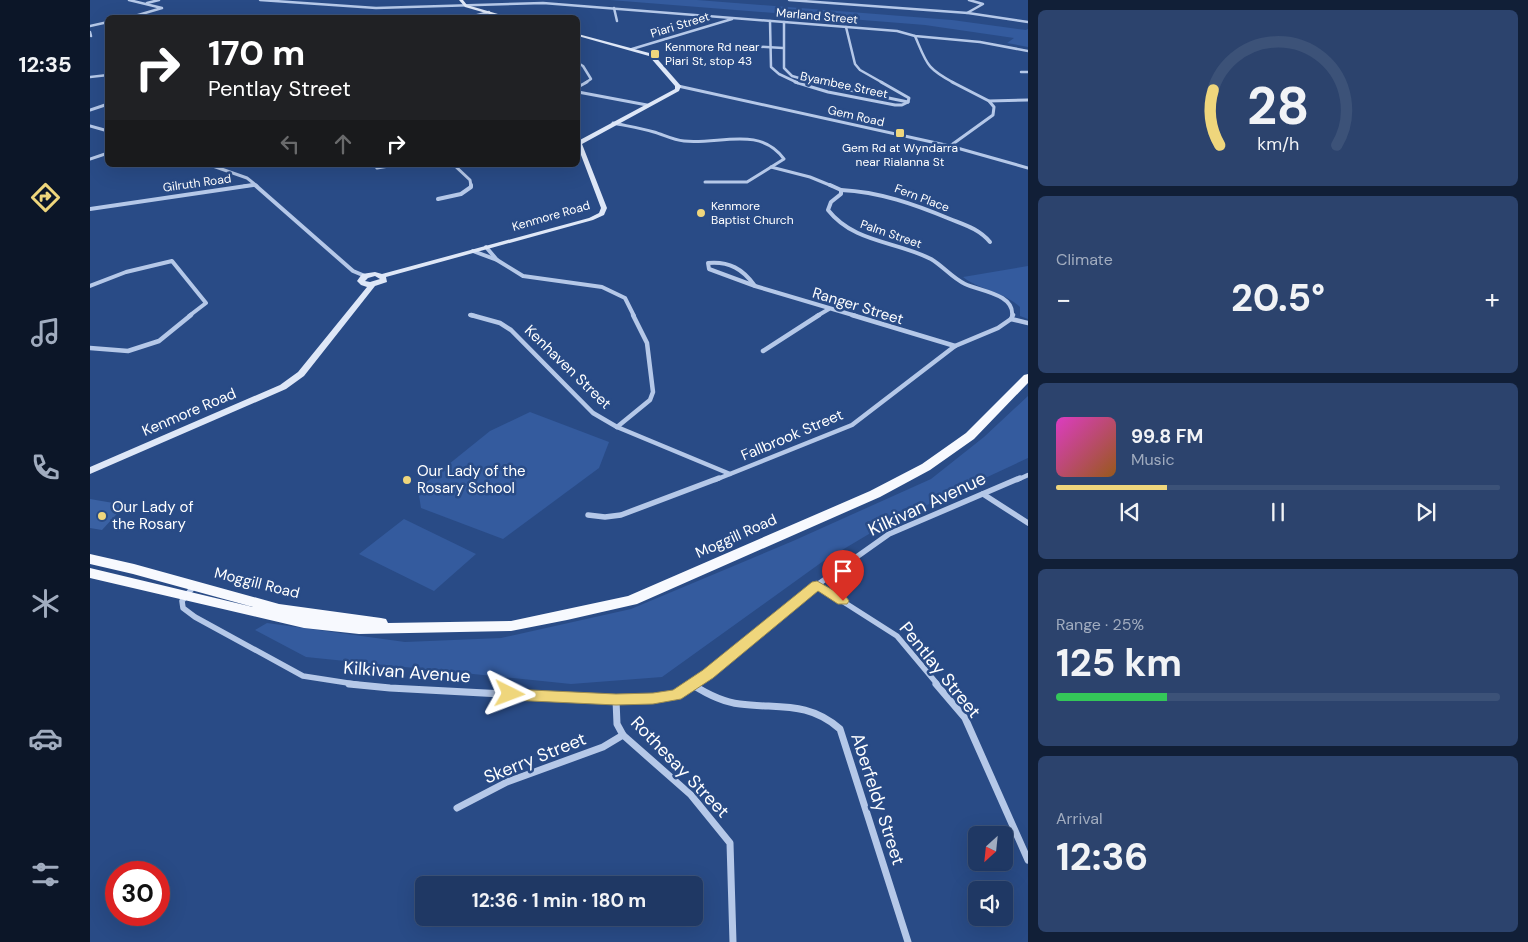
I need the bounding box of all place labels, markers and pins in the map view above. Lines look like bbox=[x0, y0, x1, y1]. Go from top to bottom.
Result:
place label: Kenmore Rd near Piari St, stop 43 bbox=[665, 39, 760, 69]
marker: Kenmore Rd near Piari St, stop 43 bbox=[649, 48, 661, 60]
marker: Gem Rd at Wyndarra near Rialanna St bbox=[894, 127, 906, 139]
place label: Gem Rd at Wyndarra near Rialanna St bbox=[842, 140, 958, 170]
place label: Kenmore Baptist Church bbox=[711, 198, 794, 228]
marker: Kenmore Baptist Church bbox=[695, 207, 707, 219]
place label: Our Lady of the Rosary School bbox=[417, 461, 526, 498]
marker: Our Lady of the Rosary School bbox=[401, 474, 413, 486]
place label: Our Lady of the Rosary bbox=[112, 497, 194, 534]
marker: Our Lady of the Rosary bbox=[96, 510, 108, 522]
pin bbox=[822, 550, 864, 601]

